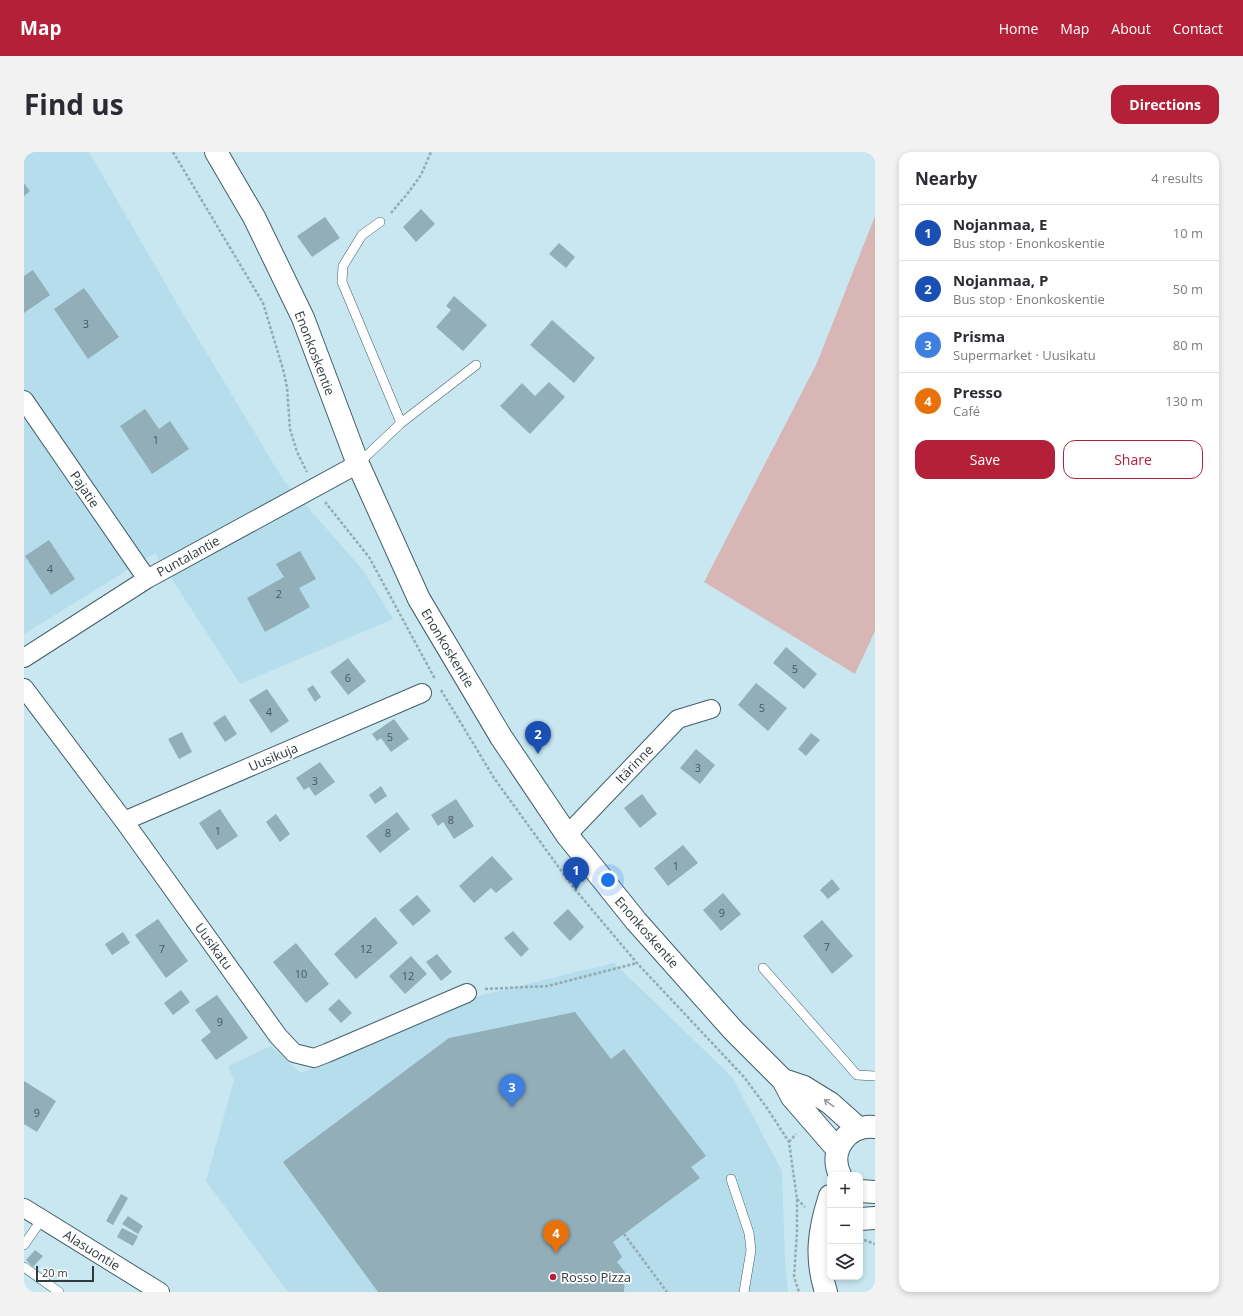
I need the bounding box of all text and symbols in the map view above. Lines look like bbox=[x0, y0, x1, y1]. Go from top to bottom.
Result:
text: Map bbox=[20, 15, 61, 41]
text: Home bbox=[999, 19, 1038, 38]
text: Map bbox=[1060, 19, 1089, 38]
text: About bbox=[1111, 19, 1151, 38]
text: Contact bbox=[1173, 19, 1223, 38]
text: Find us bbox=[24, 85, 124, 123]
button: Directions bbox=[1111, 85, 1219, 124]
text: Nearby bbox=[915, 167, 977, 190]
text: 4 results bbox=[1151, 169, 1203, 187]
text: Nojanmaa, E bbox=[953, 214, 1047, 234]
text: 1 bbox=[924, 224, 932, 242]
text: 10 m bbox=[1173, 224, 1203, 242]
text: Bus stop · Enonkoskentie bbox=[953, 234, 1105, 252]
text: Nojanmaa, P bbox=[953, 270, 1048, 290]
text: 2 bbox=[924, 280, 932, 298]
text: 50 m bbox=[1173, 280, 1203, 298]
text: Bus stop · Enonkoskentie bbox=[953, 290, 1105, 308]
street label: Enonkoskentie bbox=[291, 308, 339, 398]
house number: 3 bbox=[83, 316, 89, 331]
text: Prisma bbox=[953, 326, 1005, 346]
text: 3 bbox=[924, 336, 932, 354]
text: 80 m bbox=[1173, 336, 1203, 354]
text: Supermarket · Uusikatu bbox=[953, 346, 1096, 364]
text: Presso bbox=[953, 382, 1002, 402]
text: 4 bbox=[924, 392, 932, 410]
text: 130 m bbox=[1165, 392, 1203, 410]
text: Café bbox=[953, 402, 980, 420]
house number: 1 bbox=[153, 432, 159, 447]
button: Save bbox=[915, 440, 1055, 479]
button: Share bbox=[1063, 440, 1203, 479]
street label: Pajatie bbox=[66, 467, 104, 511]
street label: Puntalantie bbox=[153, 531, 223, 581]
house number: 4 bbox=[47, 561, 54, 576]
house number: 2 bbox=[276, 586, 282, 601]
street label: Enonkoskentie bbox=[417, 605, 479, 691]
house number: 5 bbox=[792, 661, 798, 676]
house number: 6 bbox=[345, 670, 351, 685]
house number: 5 bbox=[759, 700, 765, 715]
house number: 4 bbox=[266, 704, 273, 719]
pin: 2 bbox=[525, 721, 551, 754]
house number: 5 bbox=[387, 729, 393, 744]
street label: Uusikuja bbox=[245, 739, 301, 775]
street label: Itärinne bbox=[611, 741, 657, 787]
house number: 3 bbox=[695, 760, 701, 775]
house number: 3 bbox=[312, 773, 318, 788]
house number: 8 bbox=[448, 812, 454, 827]
house number: 1 bbox=[215, 823, 221, 838]
house number: 8 bbox=[385, 825, 391, 840]
pin: 1 bbox=[563, 857, 589, 890]
house number: 1 bbox=[673, 858, 679, 873]
your location bbox=[598, 870, 618, 890]
street label: Enonkoskentie bbox=[611, 892, 683, 972]
house number: 9 bbox=[719, 905, 725, 920]
street label: Uusikatu bbox=[191, 919, 237, 973]
house number: 7 bbox=[824, 939, 830, 954]
house number: 7 bbox=[159, 941, 165, 956]
house number: 12 bbox=[360, 941, 372, 956]
house number: 10 bbox=[295, 966, 307, 981]
house number: 12 bbox=[402, 968, 414, 983]
house number: 9 bbox=[217, 1014, 223, 1029]
pin: 3 bbox=[499, 1074, 525, 1107]
one-way arrow bbox=[823, 1099, 834, 1107]
house number: 9 bbox=[34, 1105, 40, 1120]
map controls bbox=[827, 1172, 863, 1280]
button: + bbox=[827, 1172, 863, 1208]
button: − bbox=[827, 1208, 863, 1244]
pin: 4 bbox=[543, 1220, 569, 1253]
street label: Alasuontie bbox=[60, 1225, 124, 1275]
button: layers bbox=[827, 1244, 863, 1280]
scale bar bbox=[36, 1264, 94, 1283]
text: 20 m bbox=[42, 1265, 68, 1280]
place label: Rosso Pizza bbox=[561, 1268, 631, 1286]
marker: Rosso Pizza bbox=[548, 1272, 558, 1282]

